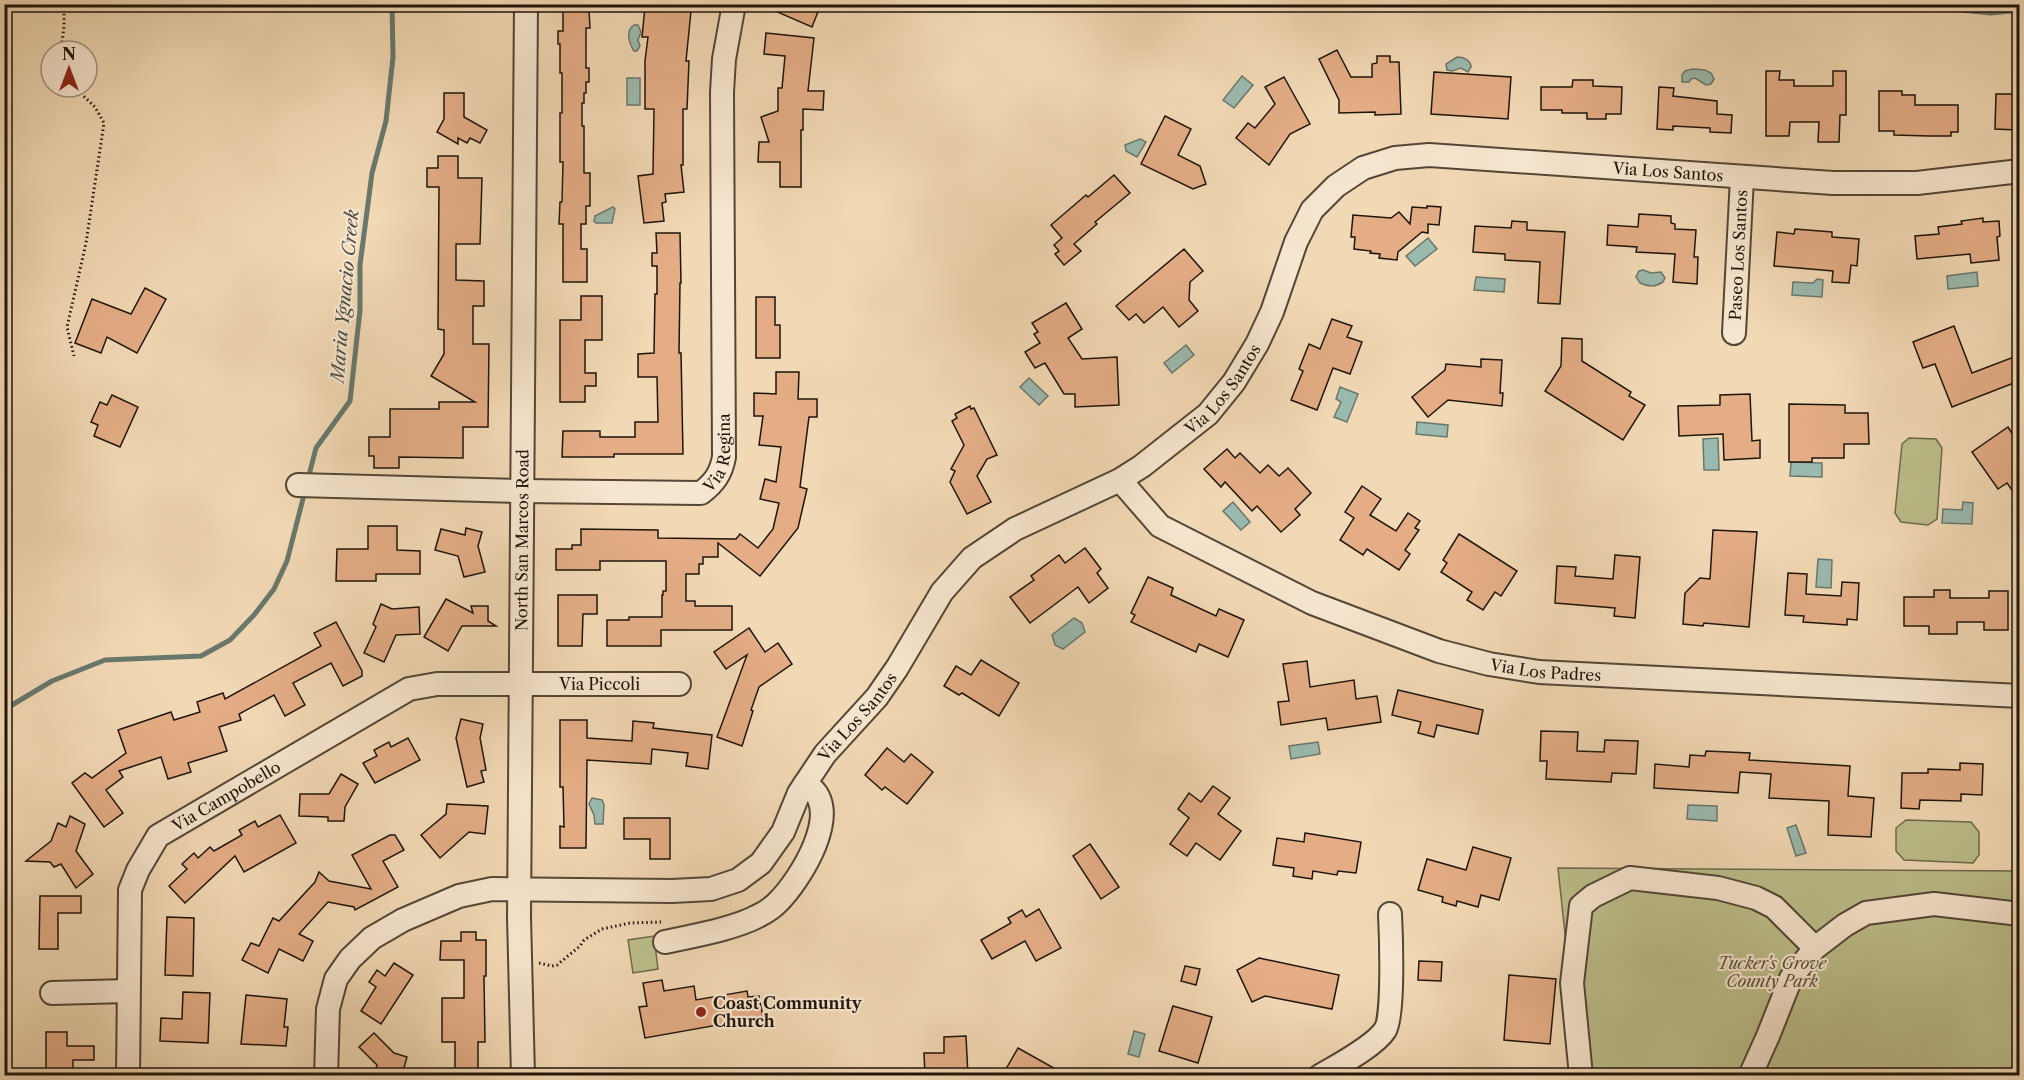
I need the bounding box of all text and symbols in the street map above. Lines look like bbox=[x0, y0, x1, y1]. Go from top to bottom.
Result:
north arrow bbox=[39, 39, 99, 99]
text: N bbox=[62, 44, 76, 64]
street label: Via Los Santos bbox=[1611, 158, 1724, 185]
street label: Paseo Los Santos bbox=[1725, 189, 1751, 321]
water label: Maria Ygnacio Creek bbox=[326, 208, 364, 385]
street label: Via Los Santos bbox=[1180, 340, 1265, 439]
street label: Via Regina bbox=[698, 413, 735, 497]
street label: North San Marcos Road bbox=[511, 449, 533, 631]
street label: Via Los Padres bbox=[1488, 654, 1602, 685]
street label: Via Los Santos bbox=[813, 668, 901, 765]
street label: Via Piccoli bbox=[558, 674, 640, 694]
street label: Via Campobello bbox=[167, 756, 284, 836]
park label: Tucker's Grove County Park bbox=[1718, 953, 1828, 991]
place label: Coast Community Church bbox=[713, 993, 863, 1031]
marker: Coast Community Church bbox=[694, 1005, 708, 1019]

